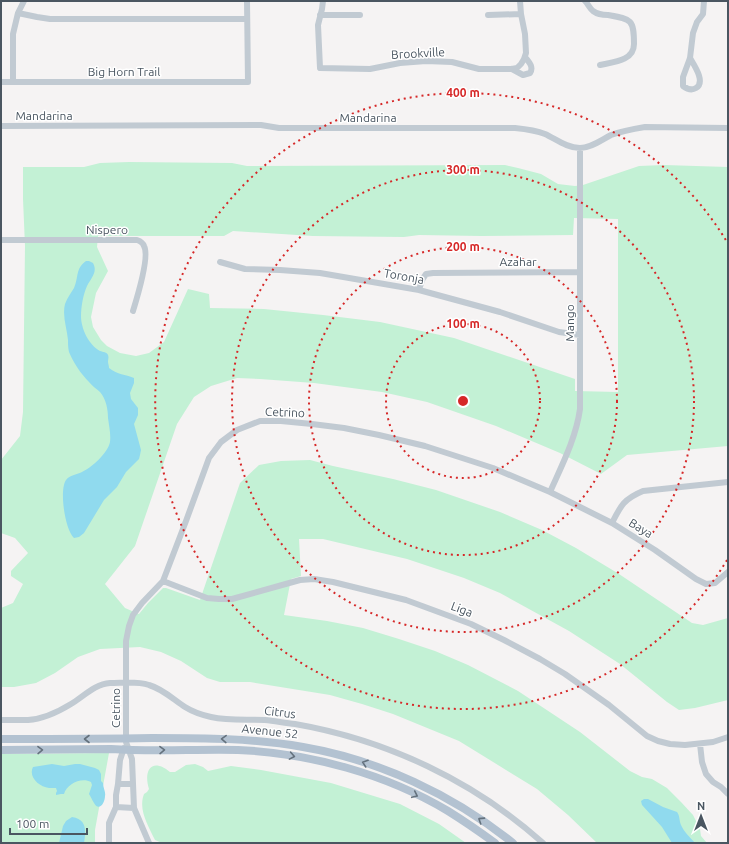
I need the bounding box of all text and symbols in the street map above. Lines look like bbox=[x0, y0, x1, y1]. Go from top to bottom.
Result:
street label: Brookville bbox=[391, 45, 445, 61]
street label: Big Horn Trail bbox=[88, 65, 160, 78]
text: 400 m bbox=[446, 86, 480, 99]
street label: Mandarina bbox=[15, 109, 73, 122]
street label: Mandarina bbox=[339, 111, 397, 124]
text: 300 m bbox=[446, 163, 480, 176]
street label: Nispero bbox=[86, 223, 128, 236]
text: 200 m bbox=[446, 240, 480, 253]
street label: Azahar bbox=[499, 255, 537, 268]
street label: Toronja bbox=[383, 266, 425, 286]
street label: Mango bbox=[563, 304, 576, 342]
text: 100 m bbox=[446, 317, 480, 330]
centre of rings bbox=[456, 394, 470, 408]
street label: Cetrino bbox=[265, 405, 305, 419]
street label: Baya bbox=[627, 516, 655, 540]
street label: Liga bbox=[449, 599, 475, 619]
street label: Cetrino bbox=[109, 688, 122, 728]
street label: Citrus bbox=[264, 704, 296, 720]
street label: Avenue 52 bbox=[241, 722, 299, 740]
one-way arrow bbox=[84, 735, 90, 743]
one-way arrow bbox=[221, 735, 227, 743]
one-way arrow bbox=[159, 745, 165, 754]
one-way arrow bbox=[37, 746, 43, 754]
one-way arrow bbox=[289, 751, 295, 760]
one-way arrow bbox=[362, 759, 369, 768]
one-way arrow bbox=[412, 790, 419, 798]
north arrow bbox=[681, 796, 721, 836]
text: N bbox=[697, 800, 705, 812]
scale bar bbox=[10, 810, 87, 836]
text: 100 m bbox=[16, 817, 49, 830]
one-way arrow bbox=[479, 818, 486, 825]

